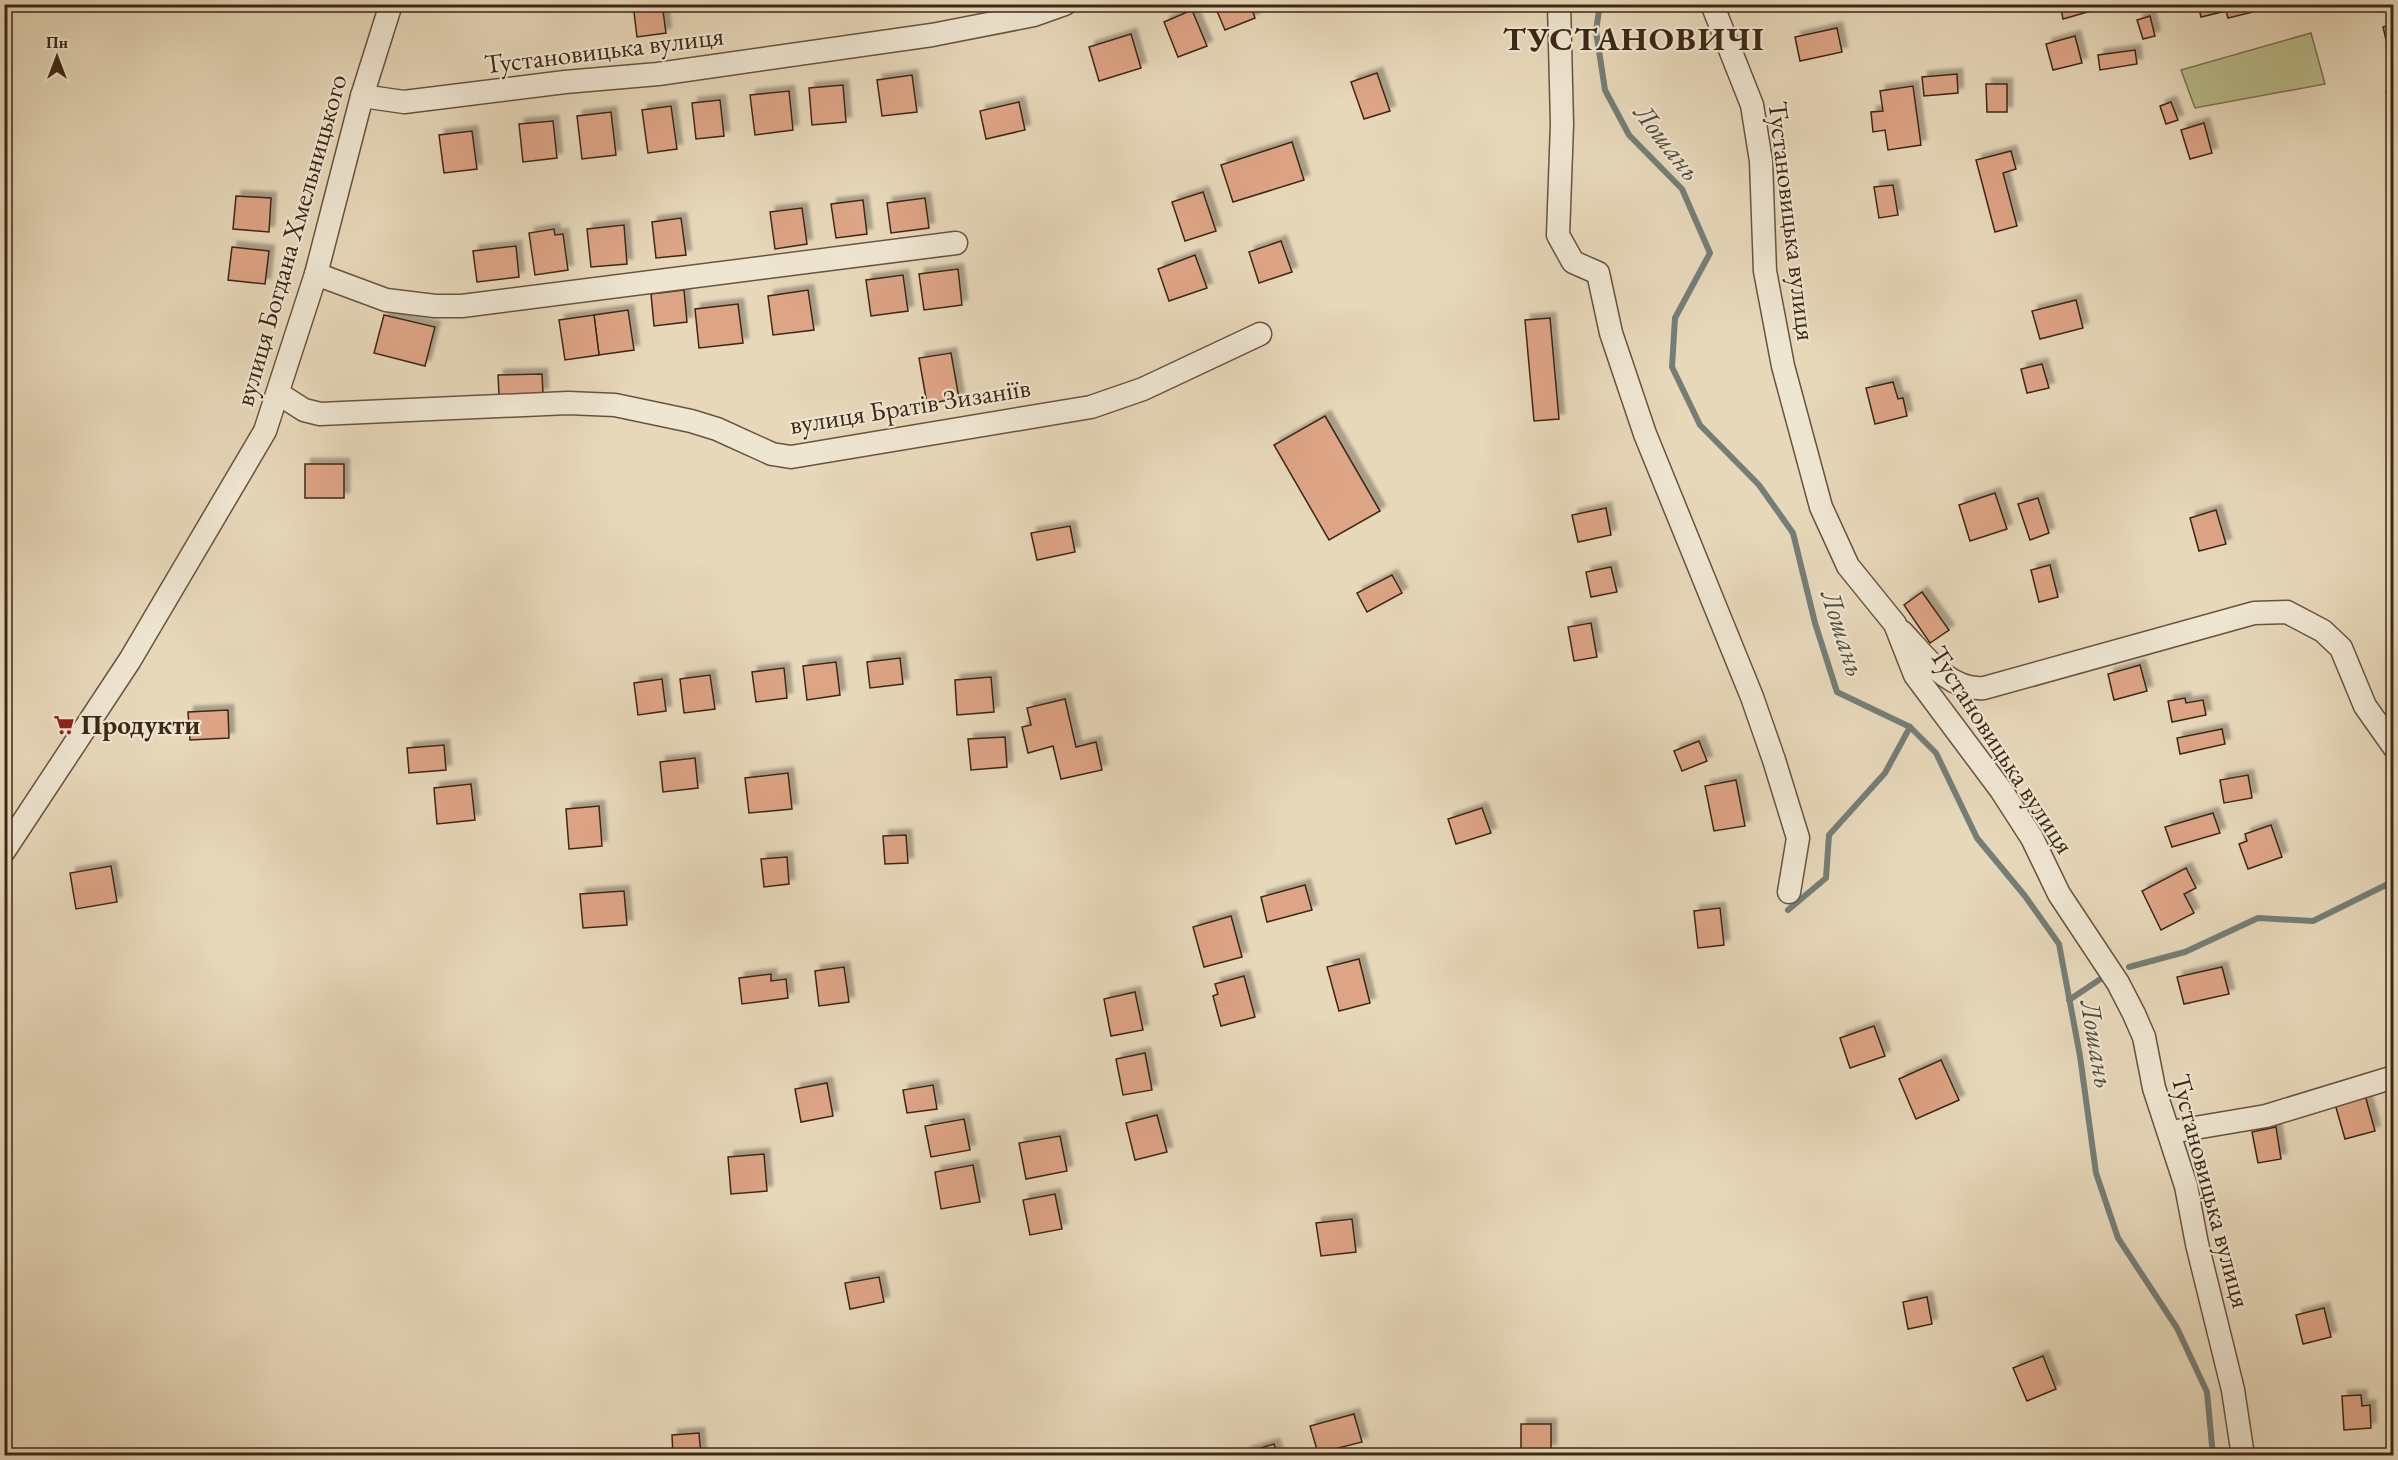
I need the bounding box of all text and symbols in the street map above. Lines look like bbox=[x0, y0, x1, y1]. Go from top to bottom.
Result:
street label: Тустановицька вулиця bbox=[482, 17, 726, 82]
district label: ТУСТАНОВИЧІ bbox=[1503, 17, 1765, 60]
north arrow bbox=[27, 27, 87, 87]
text: Пн bbox=[46, 32, 68, 53]
street label: вулиця Богдана Хмельницького bbox=[226, 70, 355, 410]
water label: Лошань bbox=[1625, 94, 1709, 188]
street label: Тустановицька вулиця bbox=[1760, 99, 1825, 343]
street label: вулиця Братів Зизаніїв bbox=[787, 369, 1033, 442]
water label: Лошань bbox=[1813, 583, 1875, 681]
street label: Тустановицька вулиця bbox=[1922, 639, 2083, 860]
place label: Продукти bbox=[81, 707, 200, 742]
supermarket icon: Продукти bbox=[52, 713, 76, 737]
water label: Лошань bbox=[2072, 995, 2123, 1091]
street label: Тустановицька вулиця bbox=[2163, 1070, 2260, 1312]

